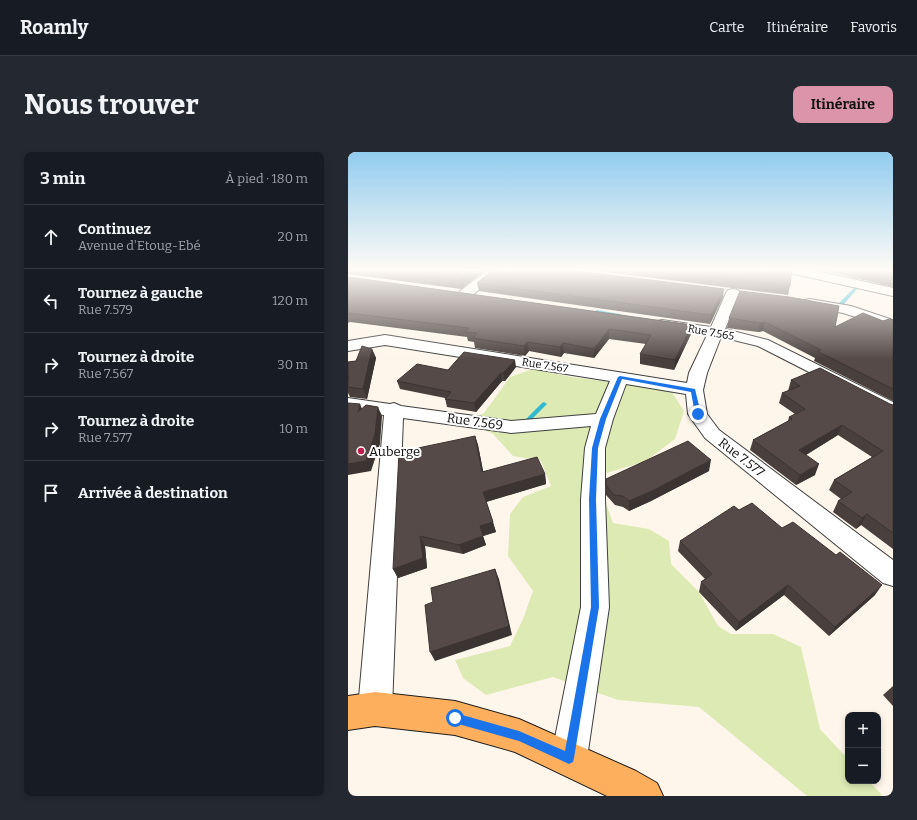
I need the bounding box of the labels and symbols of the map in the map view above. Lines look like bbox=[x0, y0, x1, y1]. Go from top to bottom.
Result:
street label: Rue 7.565 bbox=[687, 322, 735, 343]
street label: Rue 7.567 bbox=[521, 355, 569, 376]
route end bbox=[689, 405, 707, 423]
street label: Rue 7.569 bbox=[446, 410, 504, 433]
street label: Rue 7.577 bbox=[716, 435, 768, 480]
place label: Auberge bbox=[369, 444, 420, 459]
marker: Auberge bbox=[356, 446, 366, 456]
route start bbox=[446, 709, 464, 727]

